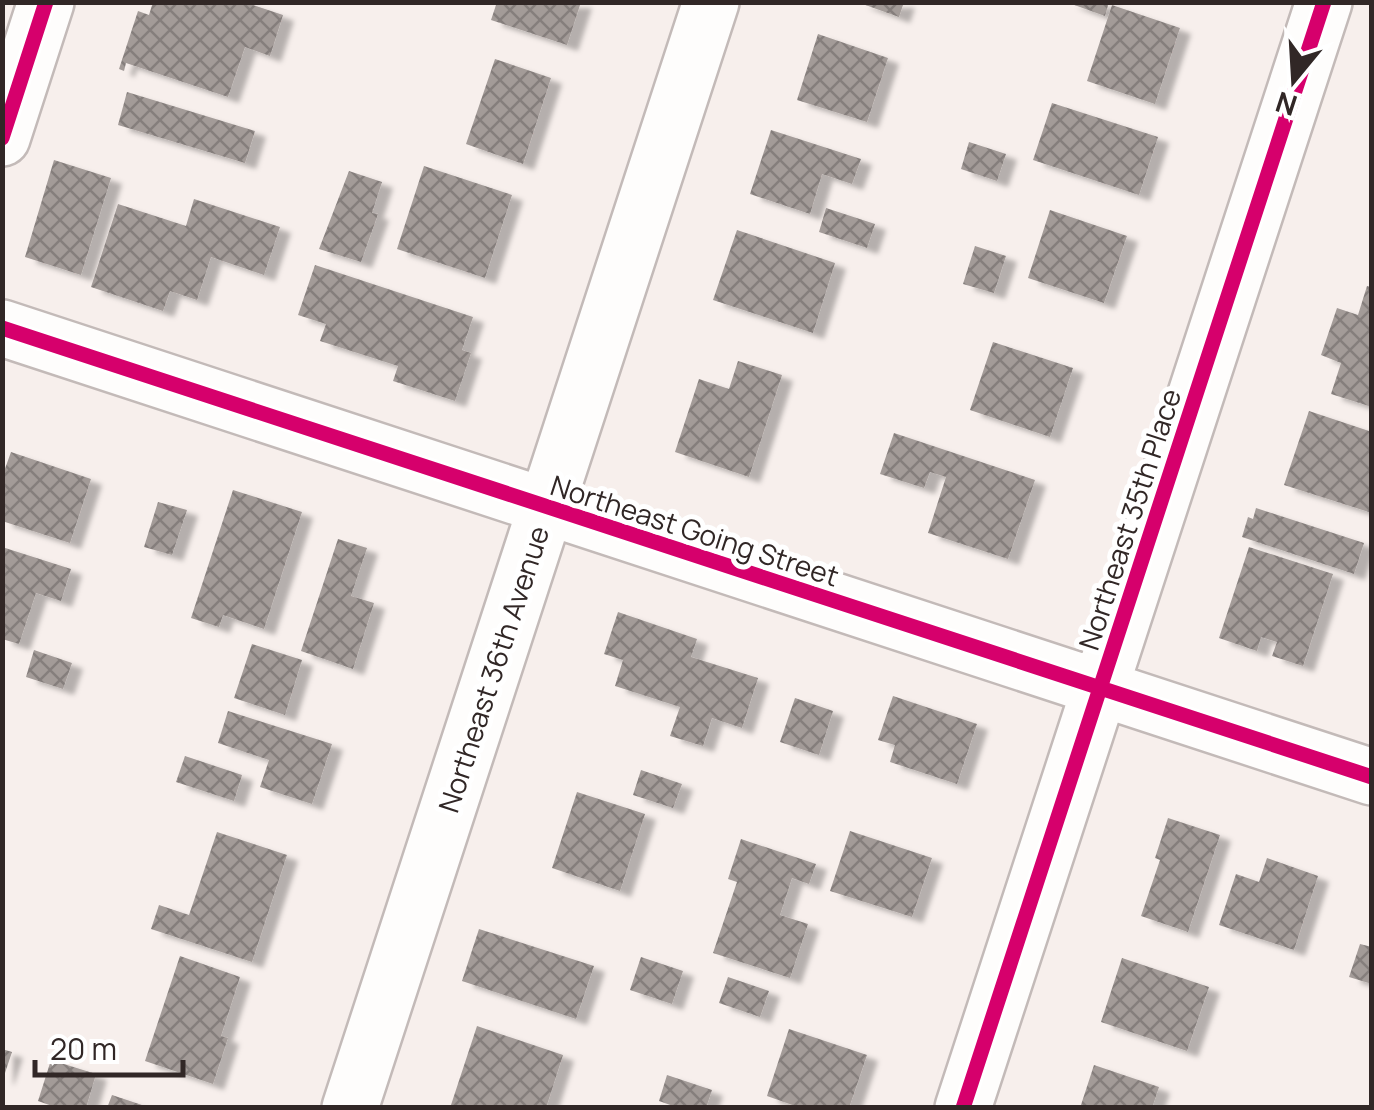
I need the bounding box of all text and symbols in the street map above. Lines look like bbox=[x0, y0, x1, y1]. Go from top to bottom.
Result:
north arrow bbox=[1244, 30, 1344, 130]
text: N bbox=[1271, 84, 1301, 126]
street label: Northeast 35th Place bbox=[1069, 384, 1189, 654]
street label: Northeast Going Street bbox=[546, 465, 844, 595]
street label: Northeast 36th Avenue bbox=[429, 521, 557, 817]
scale bar bbox=[35, 1015, 182, 1077]
text: 20 m bbox=[50, 1028, 117, 1069]

